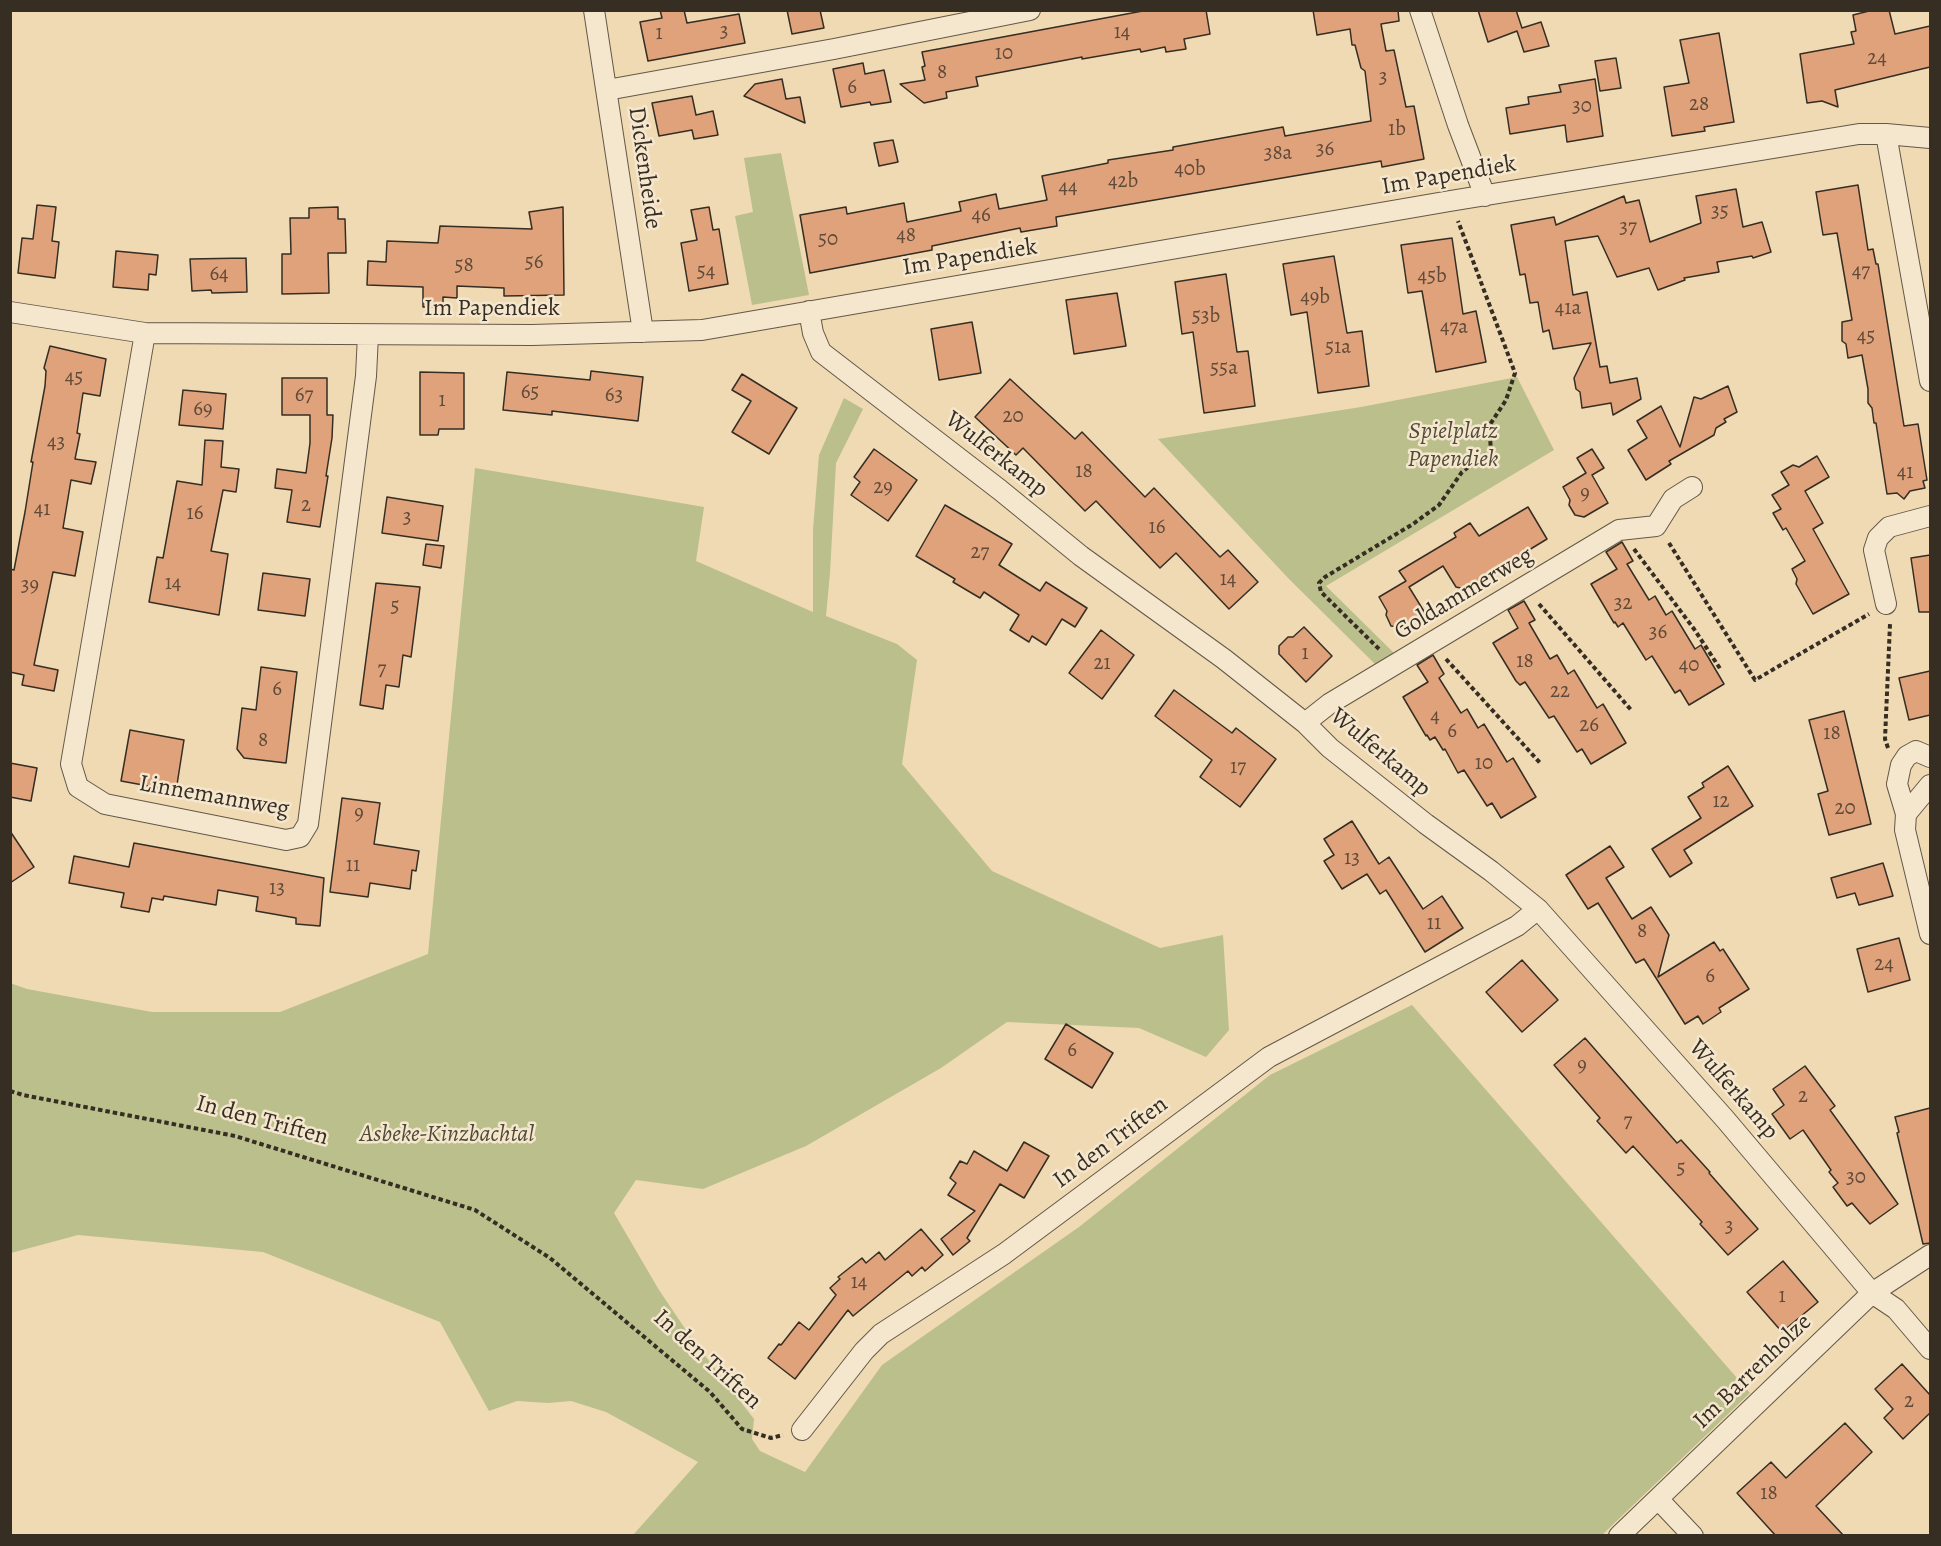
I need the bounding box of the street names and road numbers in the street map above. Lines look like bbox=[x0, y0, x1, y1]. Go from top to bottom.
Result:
street label: Dickenheide bbox=[621, 105, 667, 231]
street label: Im Papendiek bbox=[1380, 150, 1518, 202]
street label: Im Papendiek bbox=[901, 233, 1039, 283]
street label: Im Papendiek bbox=[424, 295, 560, 323]
street label: Wulferkamp bbox=[939, 406, 1053, 504]
street label: Goldammerweg bbox=[1389, 541, 1539, 647]
street label: Wulferkamp bbox=[1324, 702, 1436, 804]
street label: Linnemannweg bbox=[137, 770, 291, 824]
street label: Wulferkamp bbox=[1682, 1034, 1784, 1146]
street label: In den Triften bbox=[193, 1090, 331, 1152]
street label: In den Triften bbox=[1048, 1091, 1174, 1195]
street label: In den Triften bbox=[647, 1304, 767, 1416]
street label: Im Barrenholze bbox=[1688, 1308, 1818, 1436]

